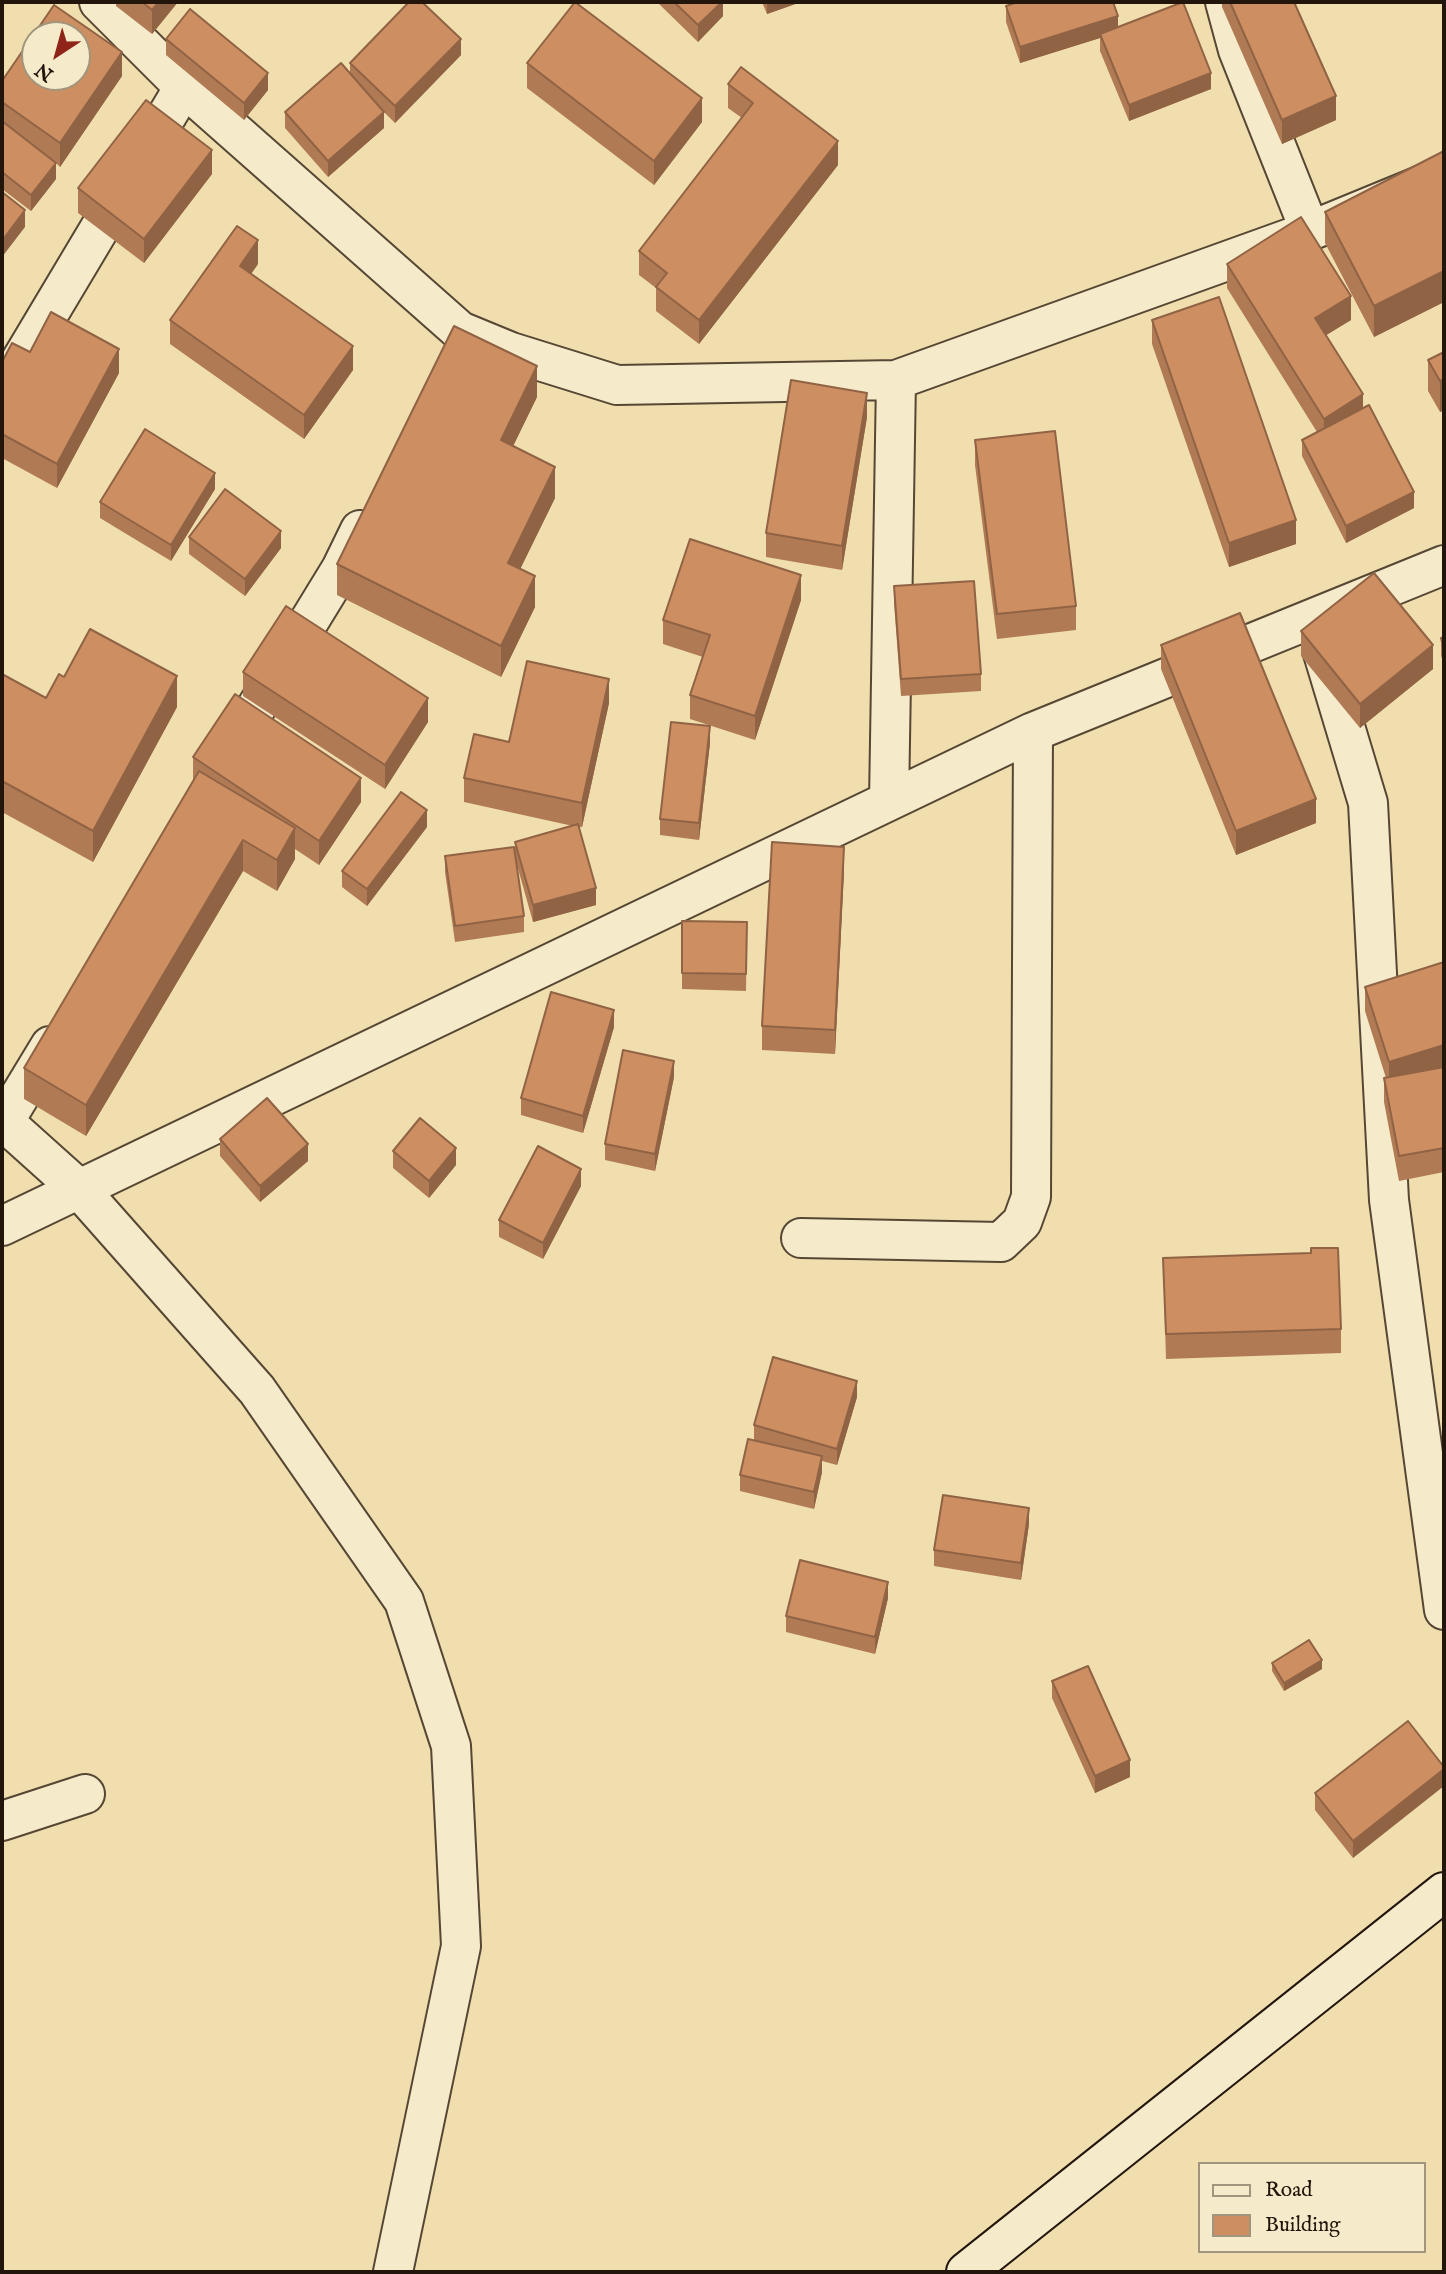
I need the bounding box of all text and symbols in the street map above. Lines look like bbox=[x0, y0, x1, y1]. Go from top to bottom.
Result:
north arrow bbox=[21, 21, 91, 91]
text: N bbox=[31, 57, 59, 86]
legend bbox=[1198, 2162, 1425, 2253]
text: Road bbox=[1265, 2177, 1312, 2204]
text: Building bbox=[1265, 2212, 1340, 2239]

